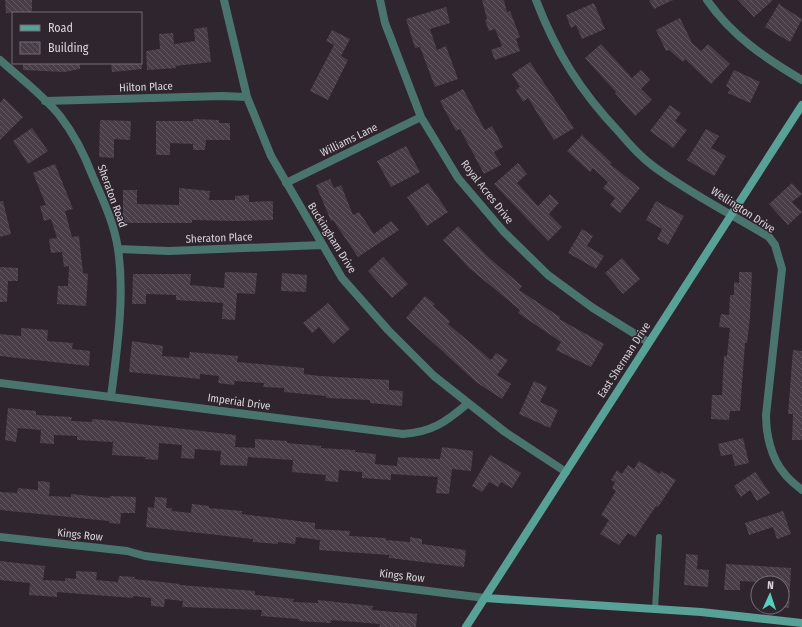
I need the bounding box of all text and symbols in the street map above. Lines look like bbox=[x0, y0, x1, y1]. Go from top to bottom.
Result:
legend bbox=[12, 12, 142, 64]
text: Road bbox=[48, 21, 73, 35]
text: Building bbox=[48, 41, 89, 55]
street label: Hilton Place bbox=[119, 80, 173, 94]
street label: Williams Lane bbox=[318, 121, 380, 159]
street label: Royal Acres Drive bbox=[458, 158, 516, 226]
street label: Sheraton Road bbox=[95, 163, 129, 229]
street label: Wellington Drive bbox=[708, 184, 778, 236]
street label: Buckingham Drive bbox=[305, 200, 359, 276]
street label: Sheraton Place bbox=[185, 230, 253, 246]
street label: East Sherman Drive bbox=[595, 320, 653, 400]
street label: Imperial Drive bbox=[207, 391, 271, 413]
street label: Kings Row bbox=[57, 526, 103, 544]
street label: Kings Row bbox=[379, 567, 425, 585]
north arrow bbox=[750, 575, 790, 615]
text: N bbox=[767, 579, 774, 592]

